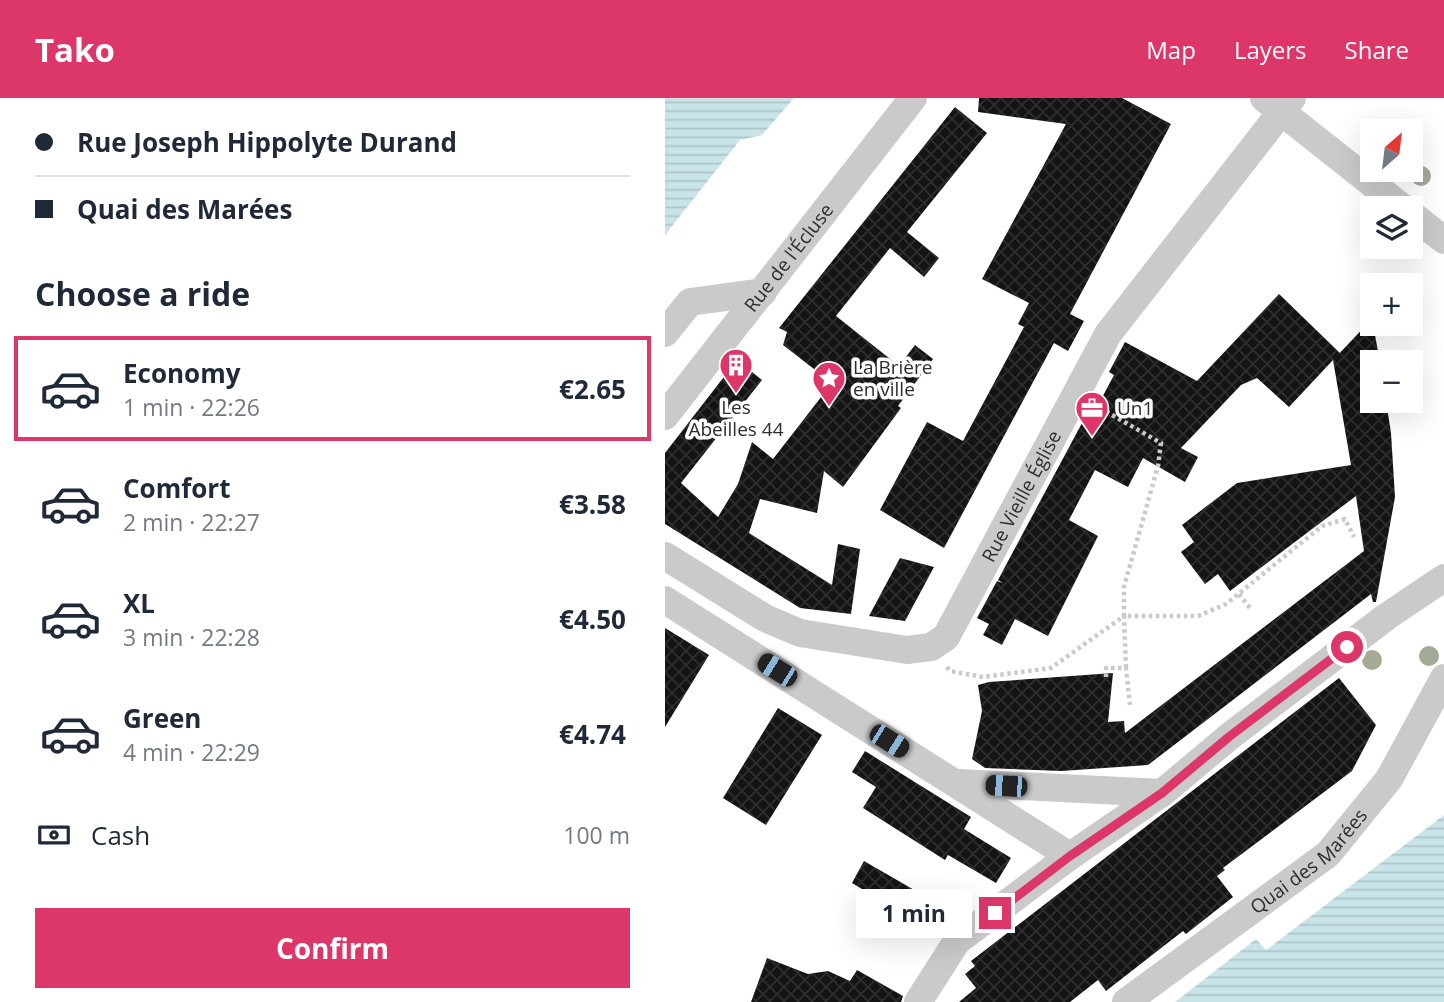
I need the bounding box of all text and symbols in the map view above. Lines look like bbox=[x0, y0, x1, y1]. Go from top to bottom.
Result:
text: Tako bbox=[35, 27, 115, 72]
text: Map bbox=[1146, 33, 1196, 66]
text: Layers bbox=[1234, 33, 1307, 66]
text: Share bbox=[1345, 33, 1409, 66]
north arrow bbox=[1360, 119, 1423, 182]
map controls bbox=[1360, 119, 1423, 413]
text: Rue Joseph Hippolyte Durand bbox=[77, 124, 457, 160]
text: Quai des Marées bbox=[77, 191, 292, 227]
button: layers bbox=[1360, 196, 1423, 259]
street label: Rue de l'Écluse bbox=[738, 198, 839, 317]
text: Choose a ride bbox=[35, 272, 250, 315]
button: + bbox=[1360, 273, 1423, 336]
building icon: Les Abeilles 44 bbox=[717, 346, 755, 395]
button: − bbox=[1360, 350, 1423, 413]
place label: La Brière en ville bbox=[853, 354, 932, 402]
text: Economy bbox=[123, 355, 241, 391]
icon: car bbox=[39, 357, 102, 420]
place icon: La Brière en ville bbox=[810, 359, 848, 408]
text: €2.65 bbox=[559, 371, 626, 407]
office icon: Un1 bbox=[1073, 389, 1111, 438]
text: 1 min · 22:26 bbox=[123, 391, 260, 423]
place label: Les Abeilles 44 bbox=[688, 394, 784, 442]
place label: Un1 bbox=[1117, 395, 1153, 421]
street label: Rue Vieille Église bbox=[975, 426, 1067, 567]
text: Comfort bbox=[123, 470, 230, 506]
icon: car bbox=[39, 472, 102, 535]
text: €3.58 bbox=[559, 486, 626, 522]
text: 2 min · 22:27 bbox=[123, 506, 260, 538]
text: XL bbox=[123, 585, 155, 621]
icon: car bbox=[39, 587, 102, 650]
text: €4.50 bbox=[559, 601, 626, 637]
text: 3 min · 22:28 bbox=[123, 621, 260, 653]
route start bbox=[1331, 631, 1363, 663]
car bbox=[754, 650, 801, 690]
text: Green bbox=[123, 700, 201, 736]
icon: car bbox=[39, 702, 102, 765]
text: €4.74 bbox=[559, 716, 626, 752]
car bbox=[866, 721, 913, 761]
text: 4 min · 22:29 bbox=[123, 736, 260, 768]
car bbox=[985, 774, 1028, 798]
street label: Quai des Marées bbox=[1245, 803, 1373, 920]
icon: cash bbox=[35, 816, 73, 854]
text: Cash bbox=[91, 817, 150, 853]
text: 100 m bbox=[563, 819, 630, 851]
callout: 1 min bbox=[855, 888, 971, 938]
text: 1 min bbox=[882, 897, 946, 929]
route end bbox=[979, 897, 1011, 929]
button: Confirm bbox=[35, 908, 630, 988]

